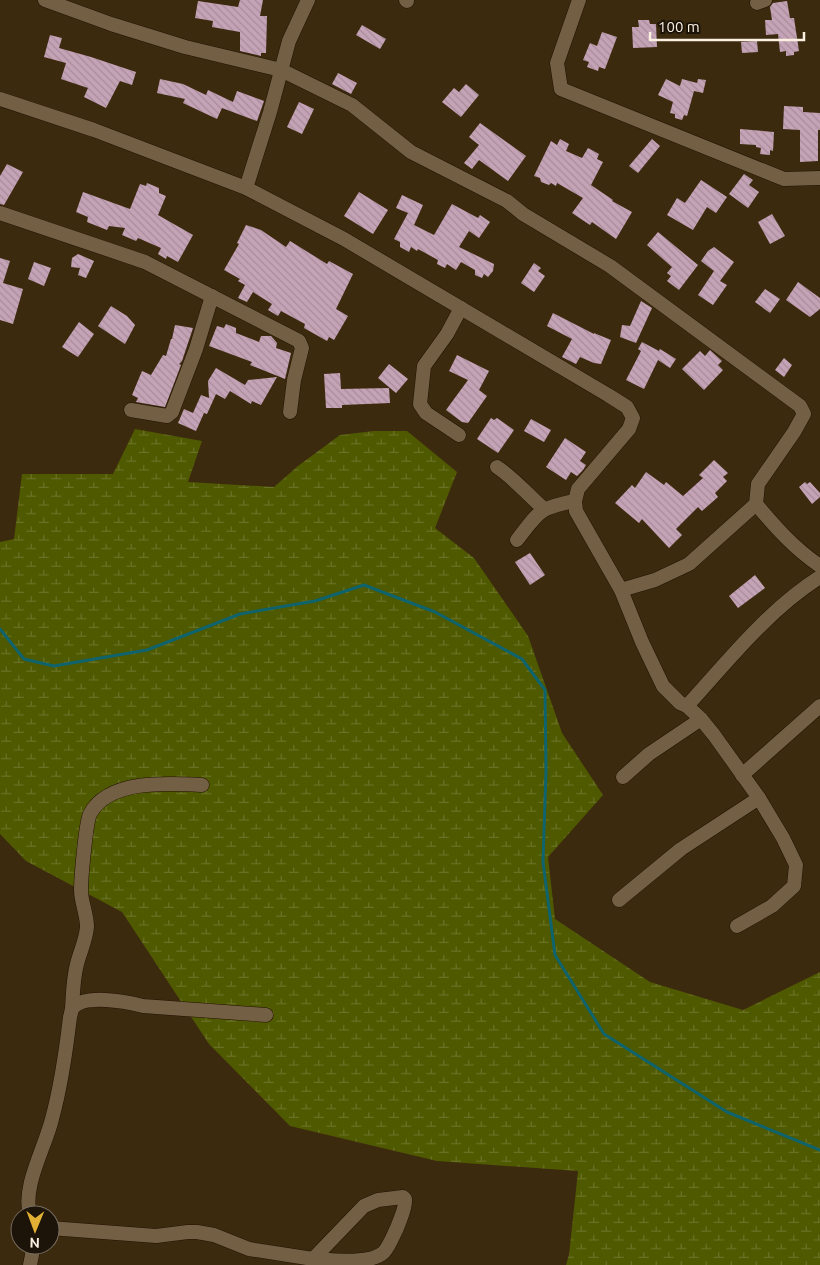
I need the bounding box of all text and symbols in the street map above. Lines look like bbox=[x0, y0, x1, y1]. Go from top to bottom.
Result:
scale bar bbox=[650, 10, 804, 42]
text: 100 m bbox=[658, 18, 700, 35]
north arrow bbox=[10, 1205, 60, 1255]
text: N bbox=[29, 1235, 40, 1251]

